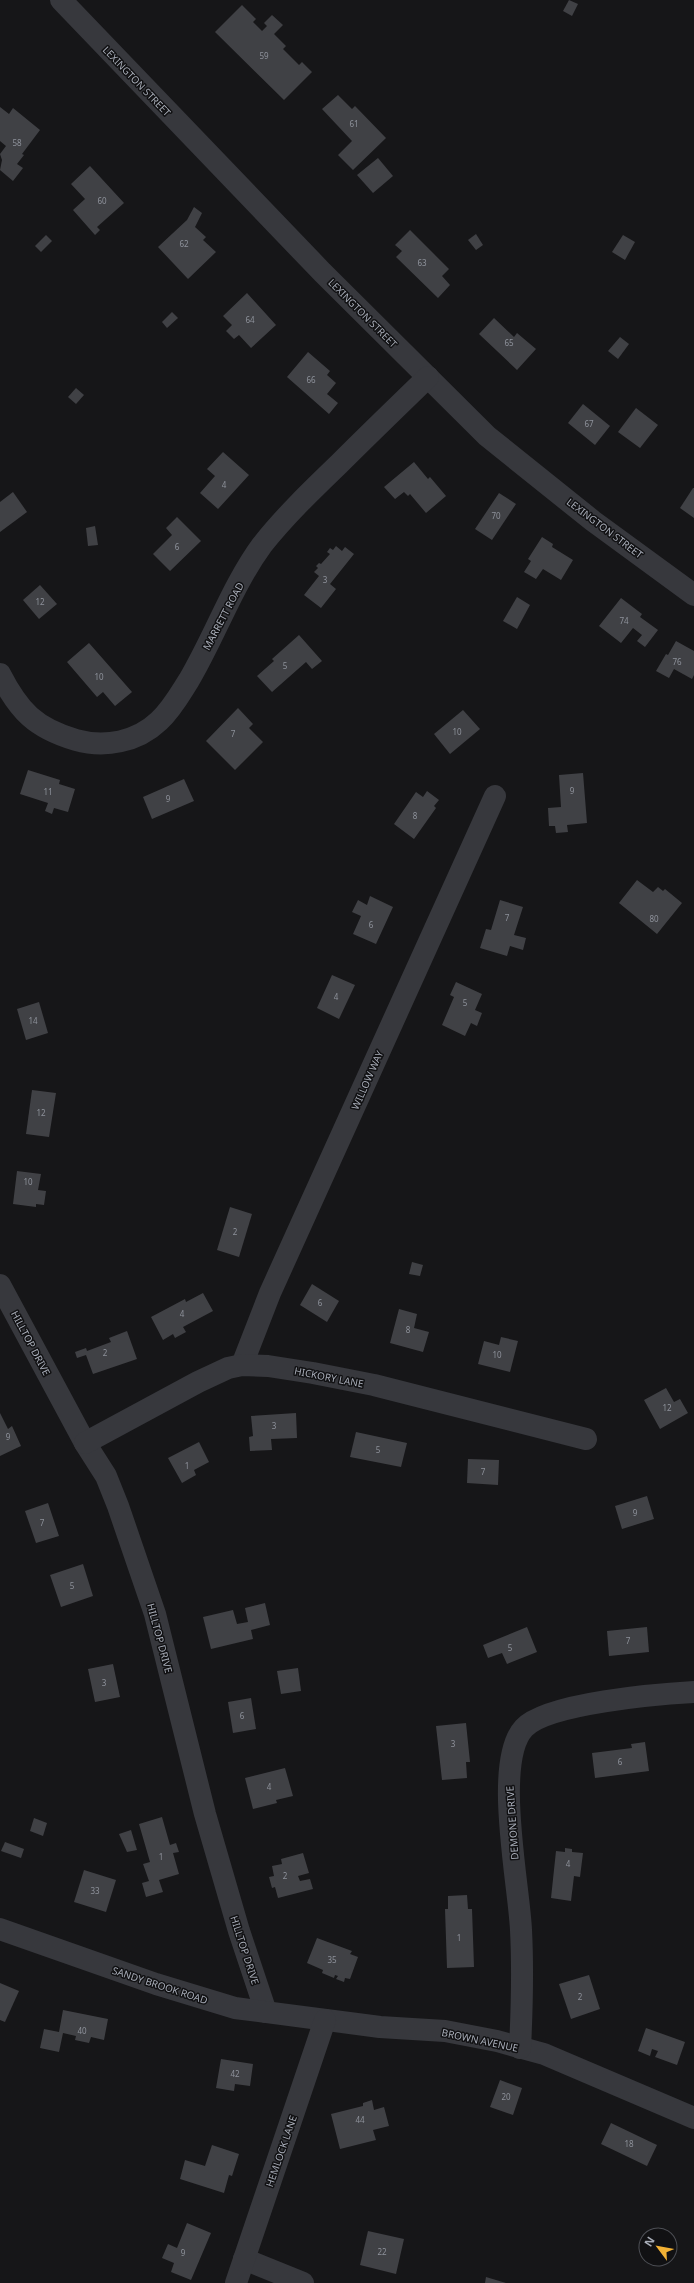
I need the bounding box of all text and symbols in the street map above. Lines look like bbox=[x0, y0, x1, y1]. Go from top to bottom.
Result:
street label: LEXINGTON STREET bbox=[100, 43, 174, 119]
house number: 59 bbox=[259, 50, 269, 61]
house number: 61 bbox=[349, 118, 359, 129]
house number: 58 bbox=[12, 137, 22, 148]
house number: 60 bbox=[97, 195, 107, 206]
house number: 62 bbox=[179, 238, 189, 249]
house number: 63 bbox=[417, 257, 427, 268]
street label: LEXINGTON STREET bbox=[325, 275, 401, 351]
house number: 64 bbox=[245, 314, 255, 325]
house number: 65 bbox=[504, 337, 514, 348]
house number: 66 bbox=[306, 374, 316, 385]
house number: 67 bbox=[584, 418, 594, 429]
house number: 4 bbox=[222, 479, 227, 490]
street label: LEXINGTON STREET bbox=[564, 495, 646, 562]
house number: 70 bbox=[491, 510, 501, 521]
house number: 6 bbox=[175, 541, 180, 552]
house number: 3 bbox=[323, 574, 328, 585]
street label: MARRETT ROAD bbox=[199, 580, 247, 652]
house number: 12 bbox=[35, 596, 45, 607]
house number: 74 bbox=[619, 615, 629, 626]
house number: 76 bbox=[672, 656, 682, 667]
house number: 5 bbox=[283, 660, 288, 671]
house number: 10 bbox=[94, 671, 104, 682]
house number: 10 bbox=[452, 726, 462, 737]
house number: 7 bbox=[231, 728, 236, 739]
house number: 9 bbox=[570, 785, 575, 796]
house number: 11 bbox=[43, 786, 53, 797]
house number: 9 bbox=[166, 793, 171, 804]
house number: 8 bbox=[413, 810, 418, 821]
house number: 7 bbox=[505, 912, 510, 923]
house number: 80 bbox=[649, 913, 659, 924]
house number: 6 bbox=[369, 919, 374, 930]
house number: 4 bbox=[334, 991, 339, 1002]
house number: 5 bbox=[463, 997, 468, 1008]
house number: 14 bbox=[28, 1015, 38, 1026]
street label: WILLOW WAY bbox=[348, 1048, 386, 1112]
house number: 12 bbox=[36, 1107, 46, 1118]
house number: 10 bbox=[23, 1176, 33, 1187]
house number: 2 bbox=[233, 1226, 238, 1237]
house number: 6 bbox=[318, 1297, 323, 1308]
street label: HILLTOP DRIVE bbox=[8, 1308, 54, 1378]
house number: 4 bbox=[180, 1308, 185, 1319]
house number: 8 bbox=[406, 1324, 411, 1335]
house number: 2 bbox=[103, 1347, 108, 1358]
house number: 10 bbox=[492, 1349, 502, 1360]
street label: HICKORY LANE bbox=[293, 1363, 365, 1391]
house number: 12 bbox=[662, 1402, 672, 1413]
house number: 3 bbox=[272, 1420, 277, 1431]
house number: 9 bbox=[6, 1431, 11, 1442]
house number: 5 bbox=[376, 1444, 381, 1455]
house number: 1 bbox=[185, 1460, 189, 1471]
house number: 7 bbox=[481, 1466, 486, 1477]
house number: 9 bbox=[633, 1507, 638, 1518]
house number: 7 bbox=[40, 1517, 45, 1528]
house number: 5 bbox=[70, 1580, 75, 1591]
street label: HILLTOP DRIVE bbox=[144, 1602, 176, 1674]
house number: 7 bbox=[626, 1635, 631, 1646]
house number: 5 bbox=[508, 1642, 513, 1653]
house number: 3 bbox=[102, 1677, 107, 1688]
house number: 6 bbox=[240, 1710, 245, 1721]
house number: 3 bbox=[451, 1738, 456, 1749]
house number: 6 bbox=[618, 1756, 623, 1767]
house number: 4 bbox=[267, 1781, 272, 1792]
street label: DEMONE DRIVE bbox=[502, 1786, 522, 1860]
house number: 1 bbox=[159, 1851, 163, 1862]
house number: 4 bbox=[566, 1858, 571, 1869]
house number: 2 bbox=[283, 1870, 288, 1881]
house number: 33 bbox=[90, 1885, 100, 1896]
street label: HILLTOP DRIVE bbox=[227, 1914, 263, 1986]
house number: 1 bbox=[457, 1932, 461, 1943]
house number: 35 bbox=[327, 1954, 337, 1965]
street label: SANDY BROOK ROAD bbox=[110, 1963, 210, 2007]
house number: 2 bbox=[578, 1991, 583, 2002]
house number: 40 bbox=[77, 2025, 87, 2036]
street label: BROWN AVENUE bbox=[440, 2025, 520, 2055]
house number: 42 bbox=[230, 2068, 240, 2079]
house number: 20 bbox=[501, 2091, 511, 2102]
street label: HEMLOCK LANE bbox=[262, 2113, 300, 2189]
house number: 44 bbox=[355, 2114, 365, 2125]
house number: 18 bbox=[624, 2138, 634, 2149]
north arrow bbox=[638, 2227, 678, 2267]
text: N bbox=[640, 2234, 658, 2249]
house number: 22 bbox=[377, 2246, 387, 2257]
house number: 9 bbox=[181, 2247, 186, 2258]

